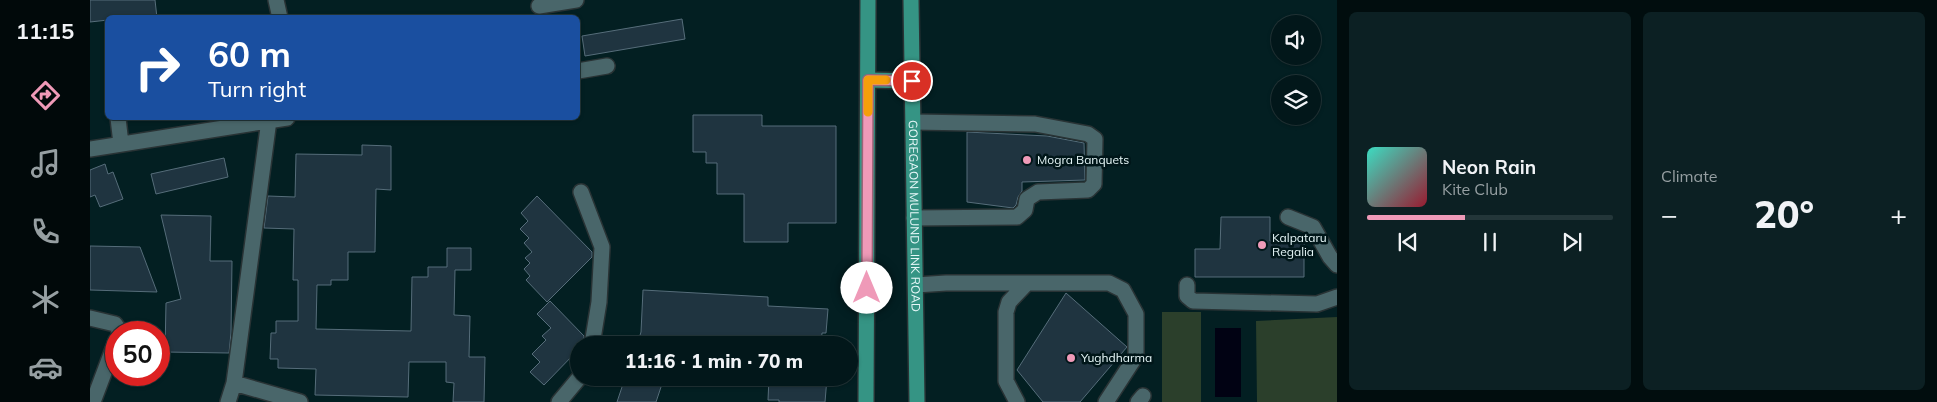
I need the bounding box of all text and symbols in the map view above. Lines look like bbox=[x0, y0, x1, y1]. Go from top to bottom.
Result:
map controls bbox=[1271, 15, 1321, 125]
button: sound bbox=[1271, 15, 1321, 65]
text: 11:15 bbox=[16, 17, 74, 45]
text: 60 m bbox=[208, 32, 291, 76]
icon: right bbox=[125, 35, 190, 100]
pin bbox=[891, 60, 933, 102]
icon: arrive bbox=[898, 67, 926, 95]
text: Turn right bbox=[208, 75, 306, 103]
button: layers bbox=[1271, 75, 1321, 125]
icon: directions bbox=[28, 78, 63, 113]
street label: GOREGAON MULUND LINK ROAD bbox=[906, 120, 924, 312]
icon: music bbox=[28, 146, 63, 181]
place label: Mogra Banquets bbox=[1037, 152, 1129, 167]
marker: Mogra Banquets bbox=[1021, 154, 1033, 166]
text: Neon Rain bbox=[1442, 155, 1536, 179]
text: Climate bbox=[1661, 166, 1717, 186]
text: Kite Club bbox=[1442, 179, 1508, 199]
text: 20° bbox=[1754, 190, 1814, 238]
text: − bbox=[1661, 197, 1678, 232]
text: + bbox=[1890, 197, 1907, 232]
icon: phone bbox=[28, 214, 63, 249]
icon: previous bbox=[1394, 228, 1422, 256]
icon: pause bbox=[1476, 228, 1504, 256]
icon: next bbox=[1558, 228, 1586, 256]
place label: Kalpataru Regalia bbox=[1272, 230, 1327, 259]
marker: Kalpataru Regalia bbox=[1256, 239, 1268, 251]
position arrow bbox=[840, 261, 892, 313]
icon: climate bbox=[28, 282, 63, 317]
speed limit sign: 50 bbox=[105, 321, 170, 386]
text: 11:16 · 1 min · 70 m bbox=[625, 349, 803, 373]
icon: car bbox=[28, 350, 63, 385]
place label: Yughdharma bbox=[1080, 350, 1152, 365]
marker: Yughdharma bbox=[1065, 352, 1077, 364]

